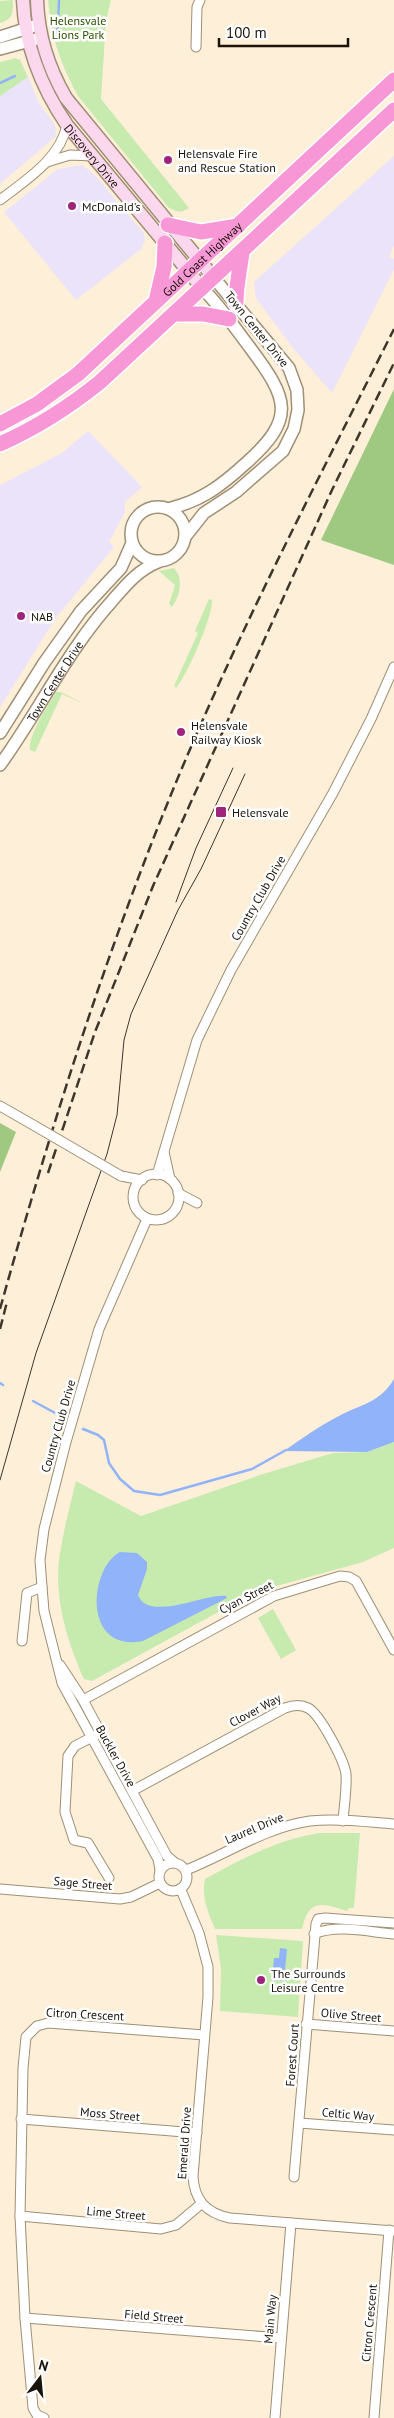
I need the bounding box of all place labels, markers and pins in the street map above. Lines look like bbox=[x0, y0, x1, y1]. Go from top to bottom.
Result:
place label: Helensvale Fire and Rescue Station bbox=[178, 146, 276, 175]
marker: Helensvale Fire and Rescue Station bbox=[162, 154, 174, 166]
place label: McDonald's bbox=[82, 199, 141, 214]
marker: McDonald's bbox=[66, 200, 78, 212]
place label: NAB bbox=[31, 609, 53, 624]
marker: NAB bbox=[15, 610, 27, 622]
place label: Helensvale Railway Kiosk bbox=[191, 718, 262, 747]
marker: Helensvale Railway Kiosk bbox=[175, 726, 187, 738]
marker: Helensvale bbox=[214, 805, 228, 819]
place label: Helensvale bbox=[232, 805, 289, 820]
place label: The Surrounds Leisure Centre bbox=[271, 1966, 346, 1995]
marker: The Surrounds Leisure Centre bbox=[255, 1974, 267, 1986]

